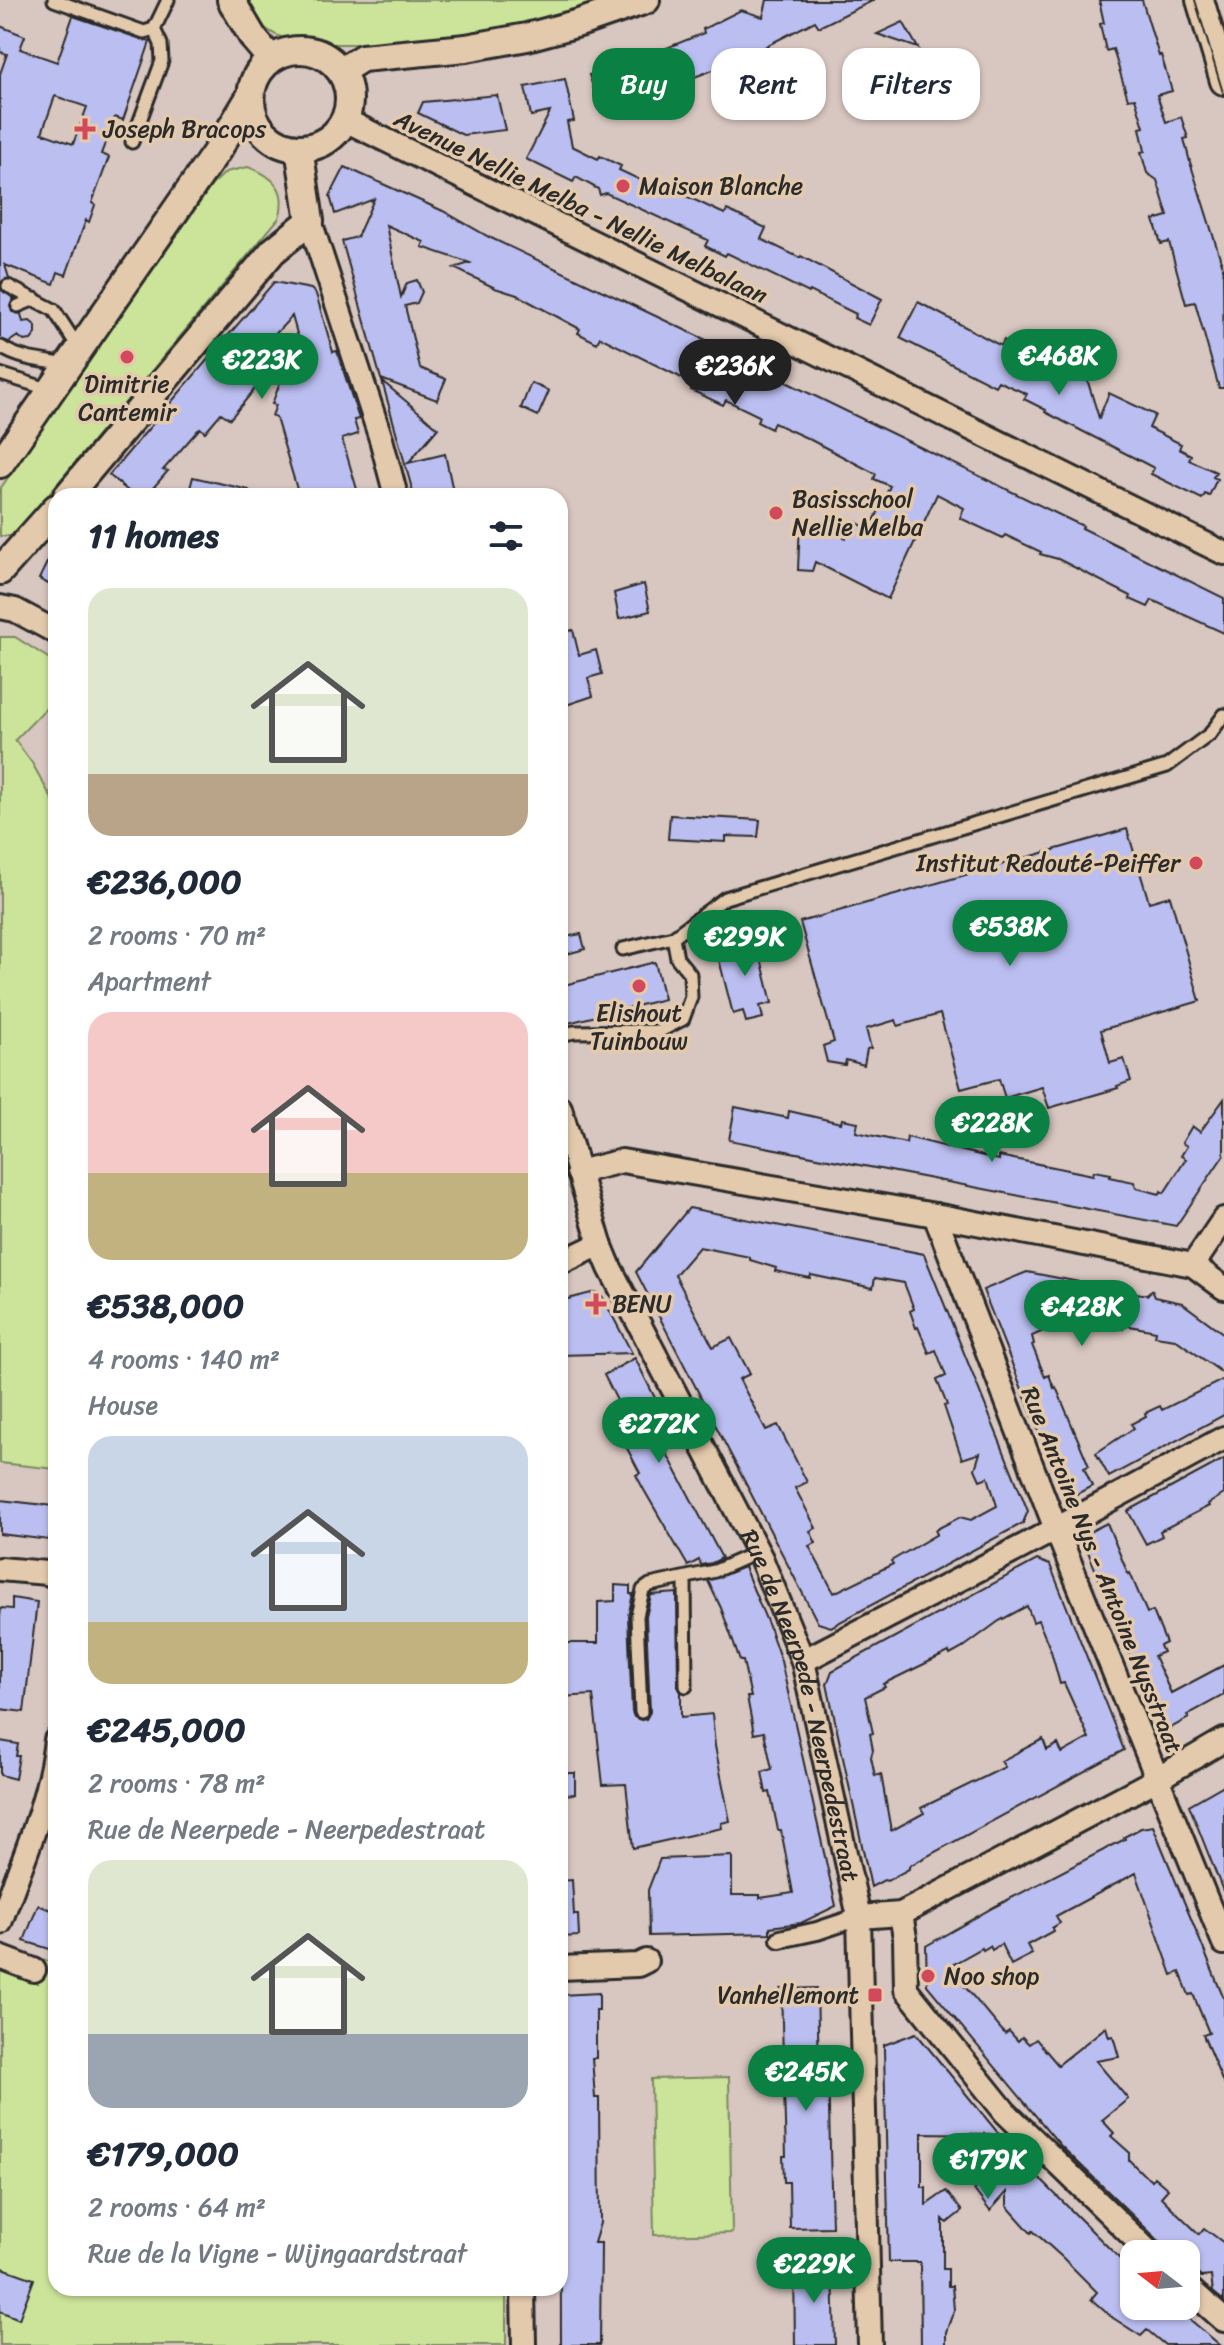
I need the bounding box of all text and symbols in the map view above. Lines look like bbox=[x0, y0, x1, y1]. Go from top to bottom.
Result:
chip: Buy bbox=[592, 48, 695, 120]
chip: Rent bbox=[711, 48, 826, 120]
chip: Filters bbox=[842, 48, 980, 120]
street label: Avenue Nellie Melba - Nellie Melbalaan bbox=[386, 98, 775, 316]
place label: Joseph Bracops bbox=[102, 108, 267, 150]
marker: Joseph Bracops bbox=[74, 118, 96, 140]
place label: Maison Blanche bbox=[639, 165, 803, 207]
marker: Maison Blanche bbox=[614, 177, 632, 195]
pin: €468K bbox=[1003, 329, 1115, 397]
text: €468K bbox=[1019, 332, 1099, 378]
pin: €223K bbox=[206, 333, 318, 401]
text: €223K bbox=[223, 336, 301, 382]
pin: €236K bbox=[679, 339, 791, 407]
text: €236K bbox=[696, 342, 774, 388]
marker: Dimitrie Cantemir bbox=[118, 348, 136, 366]
place label: Dimitrie Cantemir bbox=[78, 363, 178, 433]
place label: Basisschool Nellie Melba bbox=[792, 478, 924, 548]
marker: Basisschool Nellie Melba bbox=[767, 504, 785, 522]
text: 11 homes bbox=[88, 506, 219, 566]
icon: filters bbox=[484, 514, 528, 558]
icon: home bbox=[236, 640, 380, 784]
place label: Institut Redouté-Peiffer bbox=[915, 842, 1182, 884]
text: €236,000 bbox=[88, 852, 242, 912]
marker: Institut Redouté-Peiffer bbox=[1187, 854, 1205, 872]
pin: €538K bbox=[954, 900, 1066, 968]
text: €538K bbox=[971, 903, 1049, 949]
pin: €299K bbox=[689, 910, 801, 978]
text: 2 rooms · 70 m² bbox=[88, 912, 266, 958]
text: €299K bbox=[705, 913, 785, 959]
text: Apartment bbox=[88, 958, 211, 1004]
marker: Elishout Tuinbouw bbox=[630, 977, 648, 995]
place label: Elishout Tuinbouw bbox=[590, 992, 688, 1062]
icon: home bbox=[236, 1064, 380, 1208]
pin: €228K bbox=[936, 1096, 1048, 1164]
text: €228K bbox=[953, 1099, 1031, 1145]
text: €538,000 bbox=[88, 1276, 244, 1336]
pin: €428K bbox=[1026, 1280, 1138, 1348]
place label: BENU bbox=[612, 1283, 672, 1325]
text: €428K bbox=[1042, 1283, 1122, 1329]
marker: BENU bbox=[587, 1295, 605, 1313]
text: 4 rooms · 140 m² bbox=[88, 1336, 280, 1382]
street label: Rue Antoine Nys - Antoine Nysstraat bbox=[1009, 1380, 1195, 1760]
text: House bbox=[88, 1382, 158, 1428]
pin: €272K bbox=[603, 1397, 715, 1465]
text: €272K bbox=[620, 1400, 698, 1446]
icon: home bbox=[236, 1488, 380, 1632]
street label: Rue de Neerpede - Neerpedestraat bbox=[728, 1521, 872, 1886]
text: €245,000 bbox=[88, 1700, 246, 1760]
text: 2 rooms · 78 m² bbox=[88, 1760, 265, 1806]
text: Rue de Neerpede - Neerpedestraat bbox=[88, 1806, 485, 1852]
icon: home bbox=[236, 1912, 380, 2056]
place label: Noo shop bbox=[944, 1955, 1040, 1997]
marker: Noo shop bbox=[919, 1967, 937, 1985]
place label: Vanhellemont bbox=[717, 1974, 859, 2016]
marker: Vanhellemont bbox=[866, 1986, 884, 2004]
pin: €245K bbox=[750, 2045, 862, 2113]
text: €245K bbox=[766, 2048, 846, 2094]
text: €179,000 bbox=[88, 2124, 239, 2184]
pin: €179K bbox=[932, 2133, 1044, 2201]
text: €179K bbox=[950, 2136, 1026, 2182]
text: 2 rooms · 64 m² bbox=[88, 2184, 266, 2230]
text: Rue de la Vigne - Wijngaardstraat bbox=[88, 2230, 467, 2276]
pin: €229K bbox=[758, 2237, 870, 2305]
text: €229K bbox=[774, 2240, 854, 2286]
north arrow bbox=[1120, 2240, 1200, 2320]
map controls bbox=[1120, 2240, 1200, 2320]

